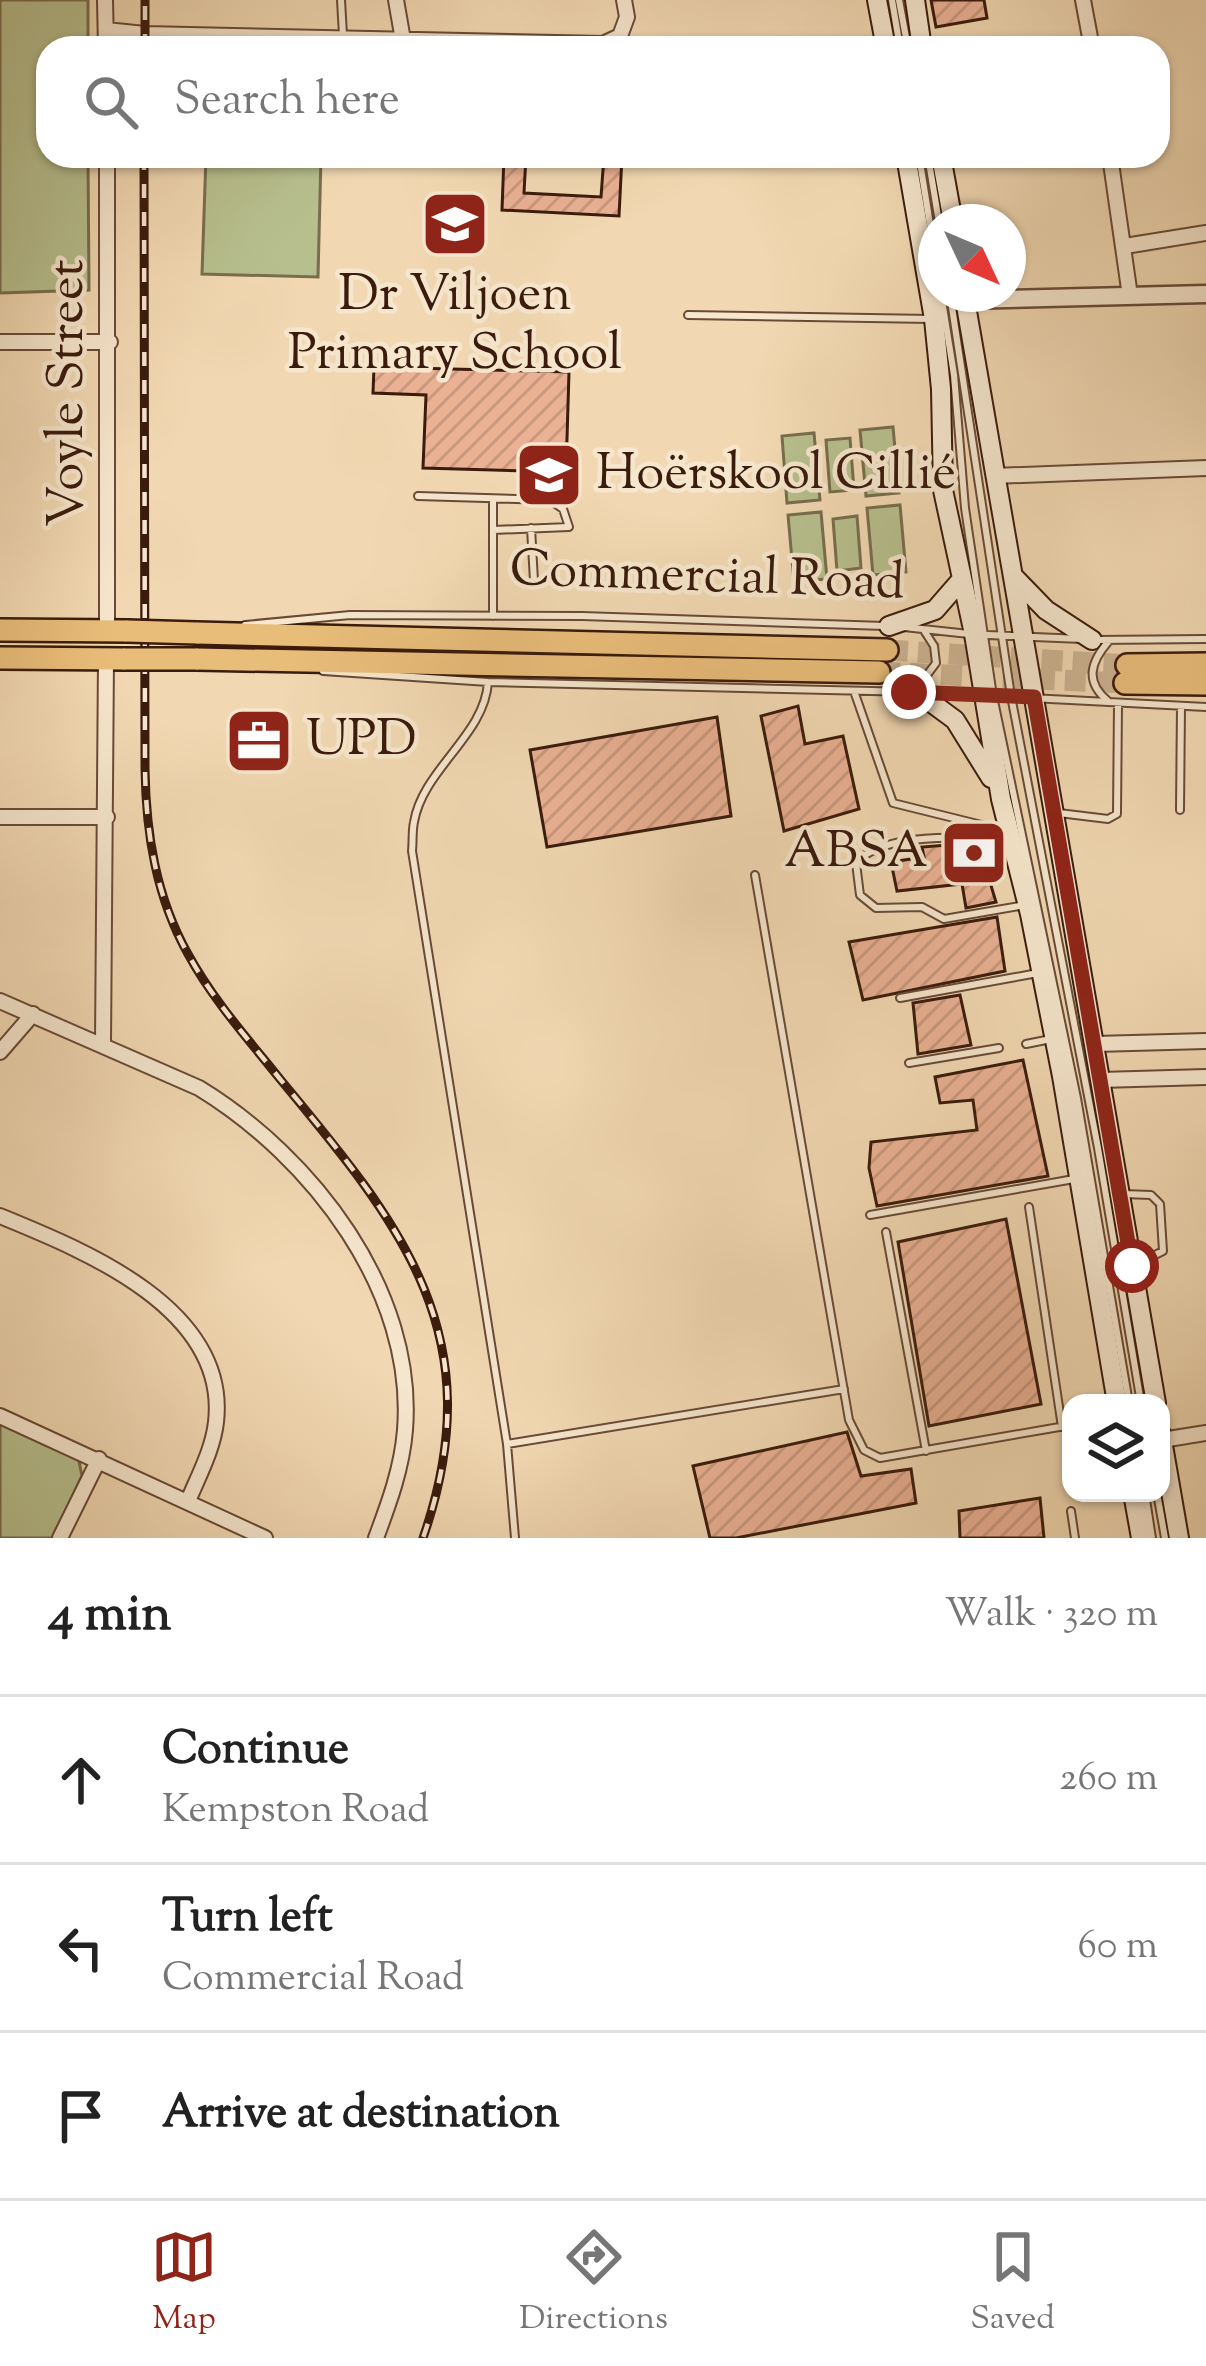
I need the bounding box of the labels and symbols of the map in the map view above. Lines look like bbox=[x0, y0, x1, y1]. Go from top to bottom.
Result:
school or university icon: Dr Viljoen Primary School bbox=[420, 189, 490, 259]
north arrow bbox=[918, 204, 1026, 312]
street label: Voyle Street bbox=[33, 259, 106, 527]
place label: Dr Viljoen Primary School bbox=[288, 260, 622, 392]
place label: Hoërskool Cillié bbox=[596, 439, 956, 512]
school or university icon: Hoërskool Cillié bbox=[514, 440, 584, 510]
street label: Commercial Road bbox=[508, 535, 906, 621]
route end bbox=[882, 665, 936, 719]
place label: UPD bbox=[306, 705, 417, 778]
office icon: UPD bbox=[224, 706, 294, 776]
place label: ABSA bbox=[784, 817, 928, 890]
bank icon: ABSA bbox=[939, 818, 1009, 888]
route start bbox=[1105, 1239, 1159, 1293]

